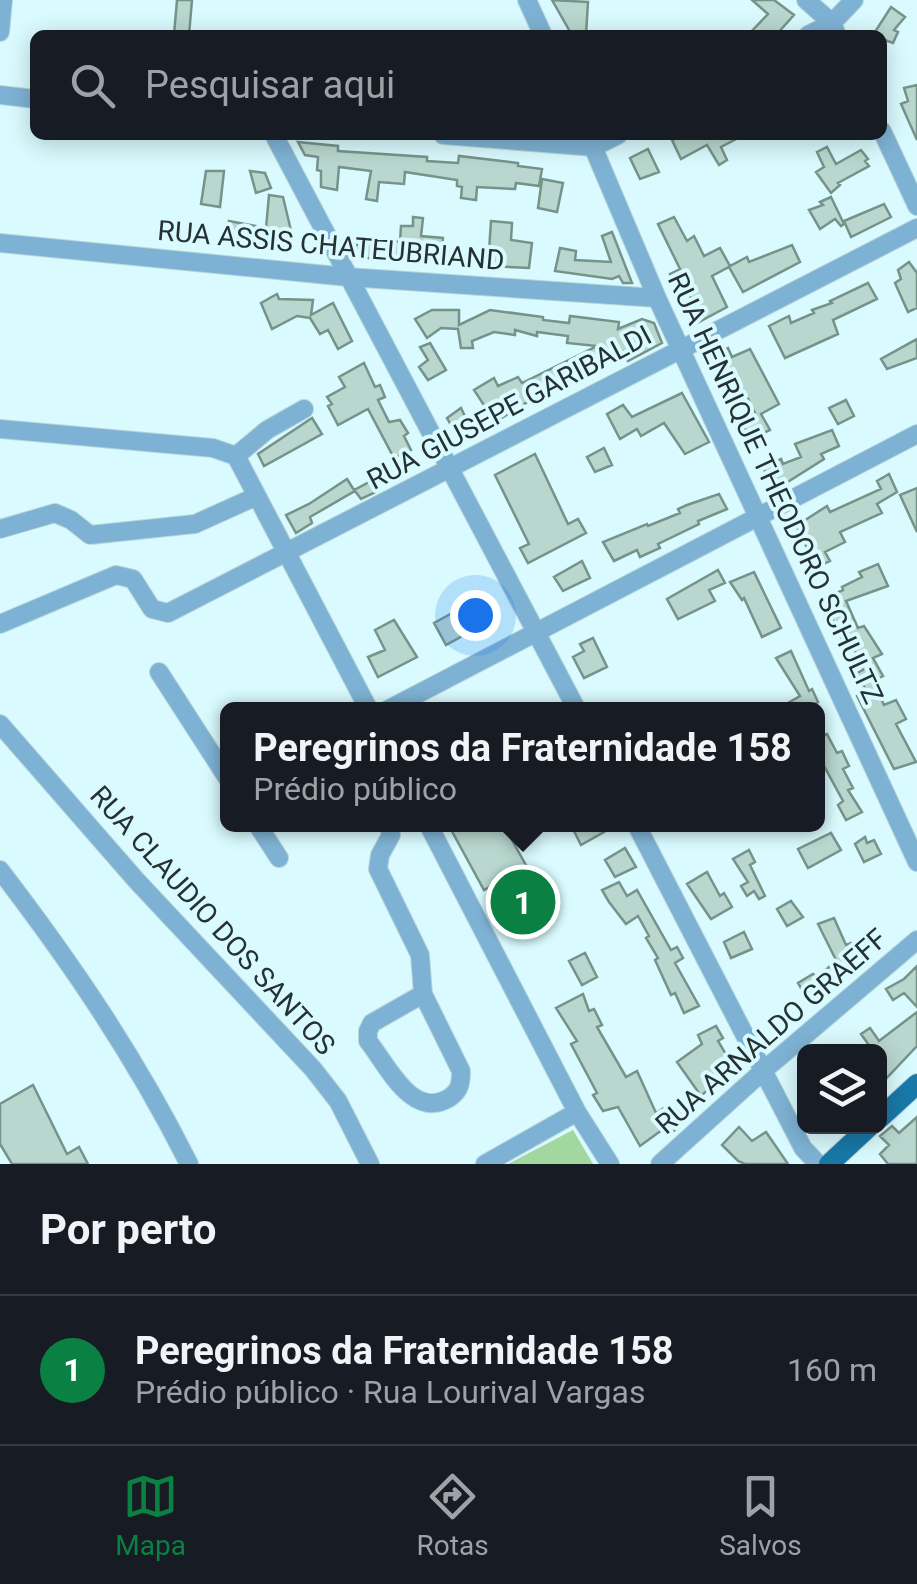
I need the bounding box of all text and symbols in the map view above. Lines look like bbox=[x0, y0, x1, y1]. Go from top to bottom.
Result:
search box bbox=[30, 30, 887, 140]
icon: search bbox=[65, 58, 120, 113]
text: Pesquisar aqui bbox=[145, 63, 395, 107]
street label: RUA ASSIS CHATEUBRIAND bbox=[156, 214, 506, 277]
street label: RUA HENRIQUE THEODORO SCHULTZ bbox=[661, 268, 890, 709]
street label: RUA GIUSEPE GARIBALDI bbox=[361, 318, 657, 496]
your location bbox=[450, 590, 501, 641]
popup bbox=[220, 702, 825, 832]
text: Peregrinos da Fraternidade 158 bbox=[253, 726, 792, 770]
text: Prédio público bbox=[253, 770, 457, 808]
street label: RUA CLAUDIO DOS SANTOS bbox=[83, 779, 342, 1061]
pin: 1 bbox=[490, 864, 556, 940]
street label: RUA ARNALDO GRAEFF bbox=[649, 922, 894, 1141]
map controls bbox=[797, 1044, 887, 1134]
button: layers bbox=[797, 1044, 887, 1134]
text: Por perto bbox=[40, 1205, 216, 1254]
text: Peregrinos da Fraternidade 158 bbox=[135, 1329, 674, 1373]
text: 1 bbox=[63, 1351, 82, 1389]
text: 160 m bbox=[787, 1351, 877, 1389]
text: Prédio público · Rua Lourival Vargas bbox=[135, 1373, 645, 1411]
tab: Mapa bbox=[115, 1469, 186, 1562]
tab: Rotas bbox=[417, 1469, 489, 1562]
tab: Salvos bbox=[719, 1469, 802, 1562]

